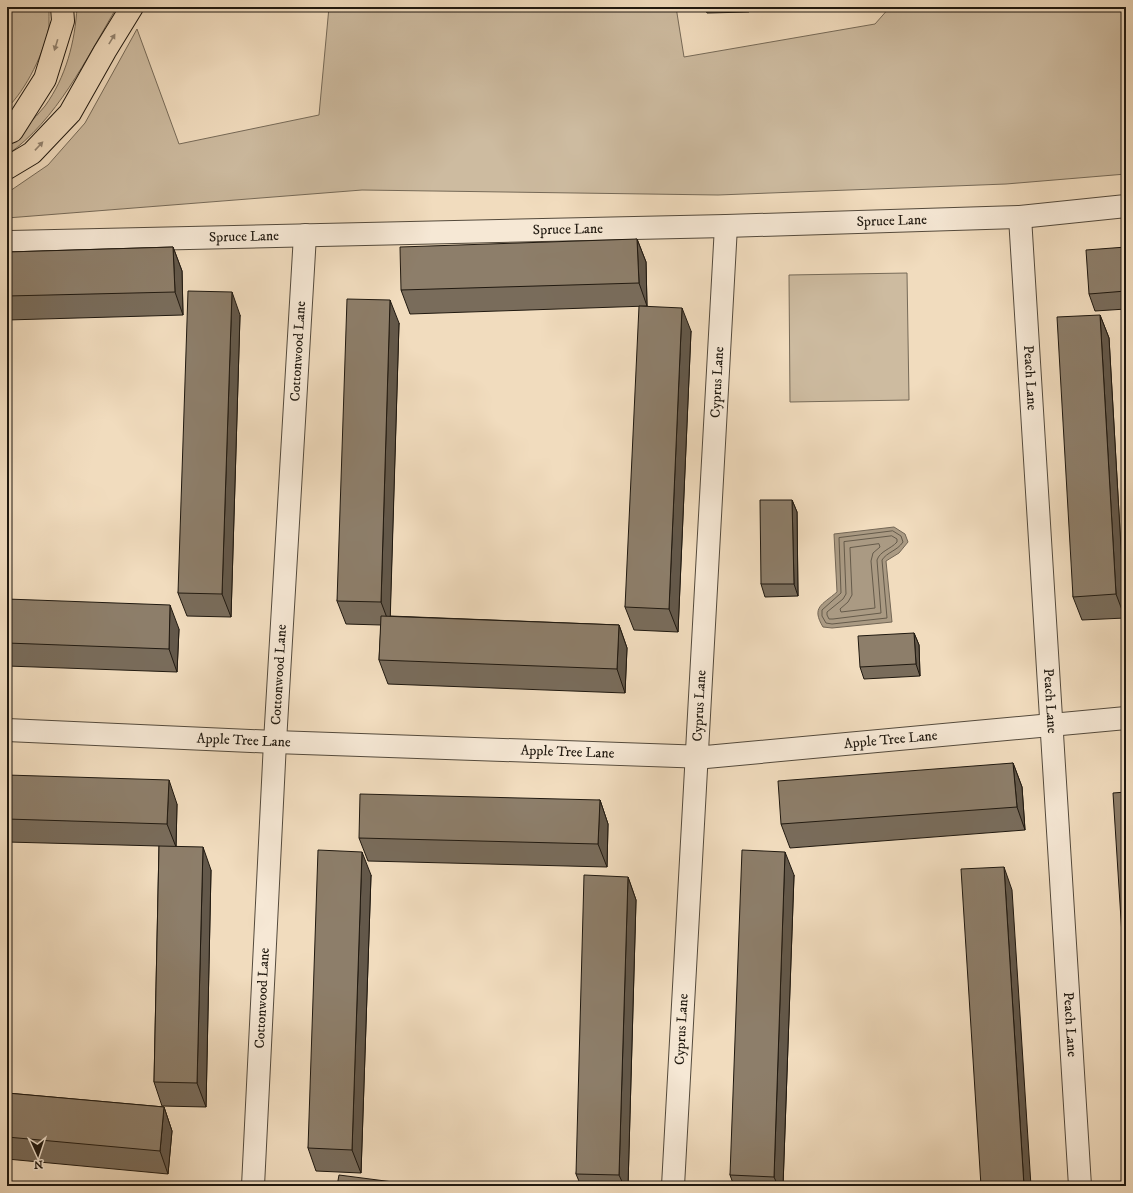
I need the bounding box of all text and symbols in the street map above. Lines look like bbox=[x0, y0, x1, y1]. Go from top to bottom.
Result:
one-way arrow bbox=[108, 34, 116, 44]
one-way arrow bbox=[53, 39, 59, 51]
one-way arrow bbox=[34, 141, 44, 151]
street label: Spruce Lane bbox=[856, 211, 927, 231]
street label: Spruce Lane bbox=[533, 220, 603, 239]
street label: Spruce Lane bbox=[209, 227, 279, 247]
street label: Cottonwood Lane bbox=[286, 300, 310, 402]
street label: Peach Lane bbox=[1019, 345, 1041, 411]
street label: Cyprus Lane bbox=[706, 346, 728, 418]
street label: Cottonwood Lane bbox=[267, 624, 291, 726]
street label: Peach Lane bbox=[1039, 668, 1061, 734]
street label: Cyprus Lane bbox=[689, 669, 710, 742]
street label: Apple Tree Lane bbox=[843, 727, 939, 753]
street label: Apple Tree Lane bbox=[196, 730, 291, 752]
street label: Apple Tree Lane bbox=[520, 742, 615, 763]
street label: Cottonwood Lane bbox=[251, 947, 274, 1049]
street label: Peach Lane bbox=[1059, 991, 1081, 1058]
street label: Cyprus Lane bbox=[671, 993, 693, 1066]
north arrow bbox=[18, 1135, 58, 1175]
text: N bbox=[34, 1157, 43, 1171]

